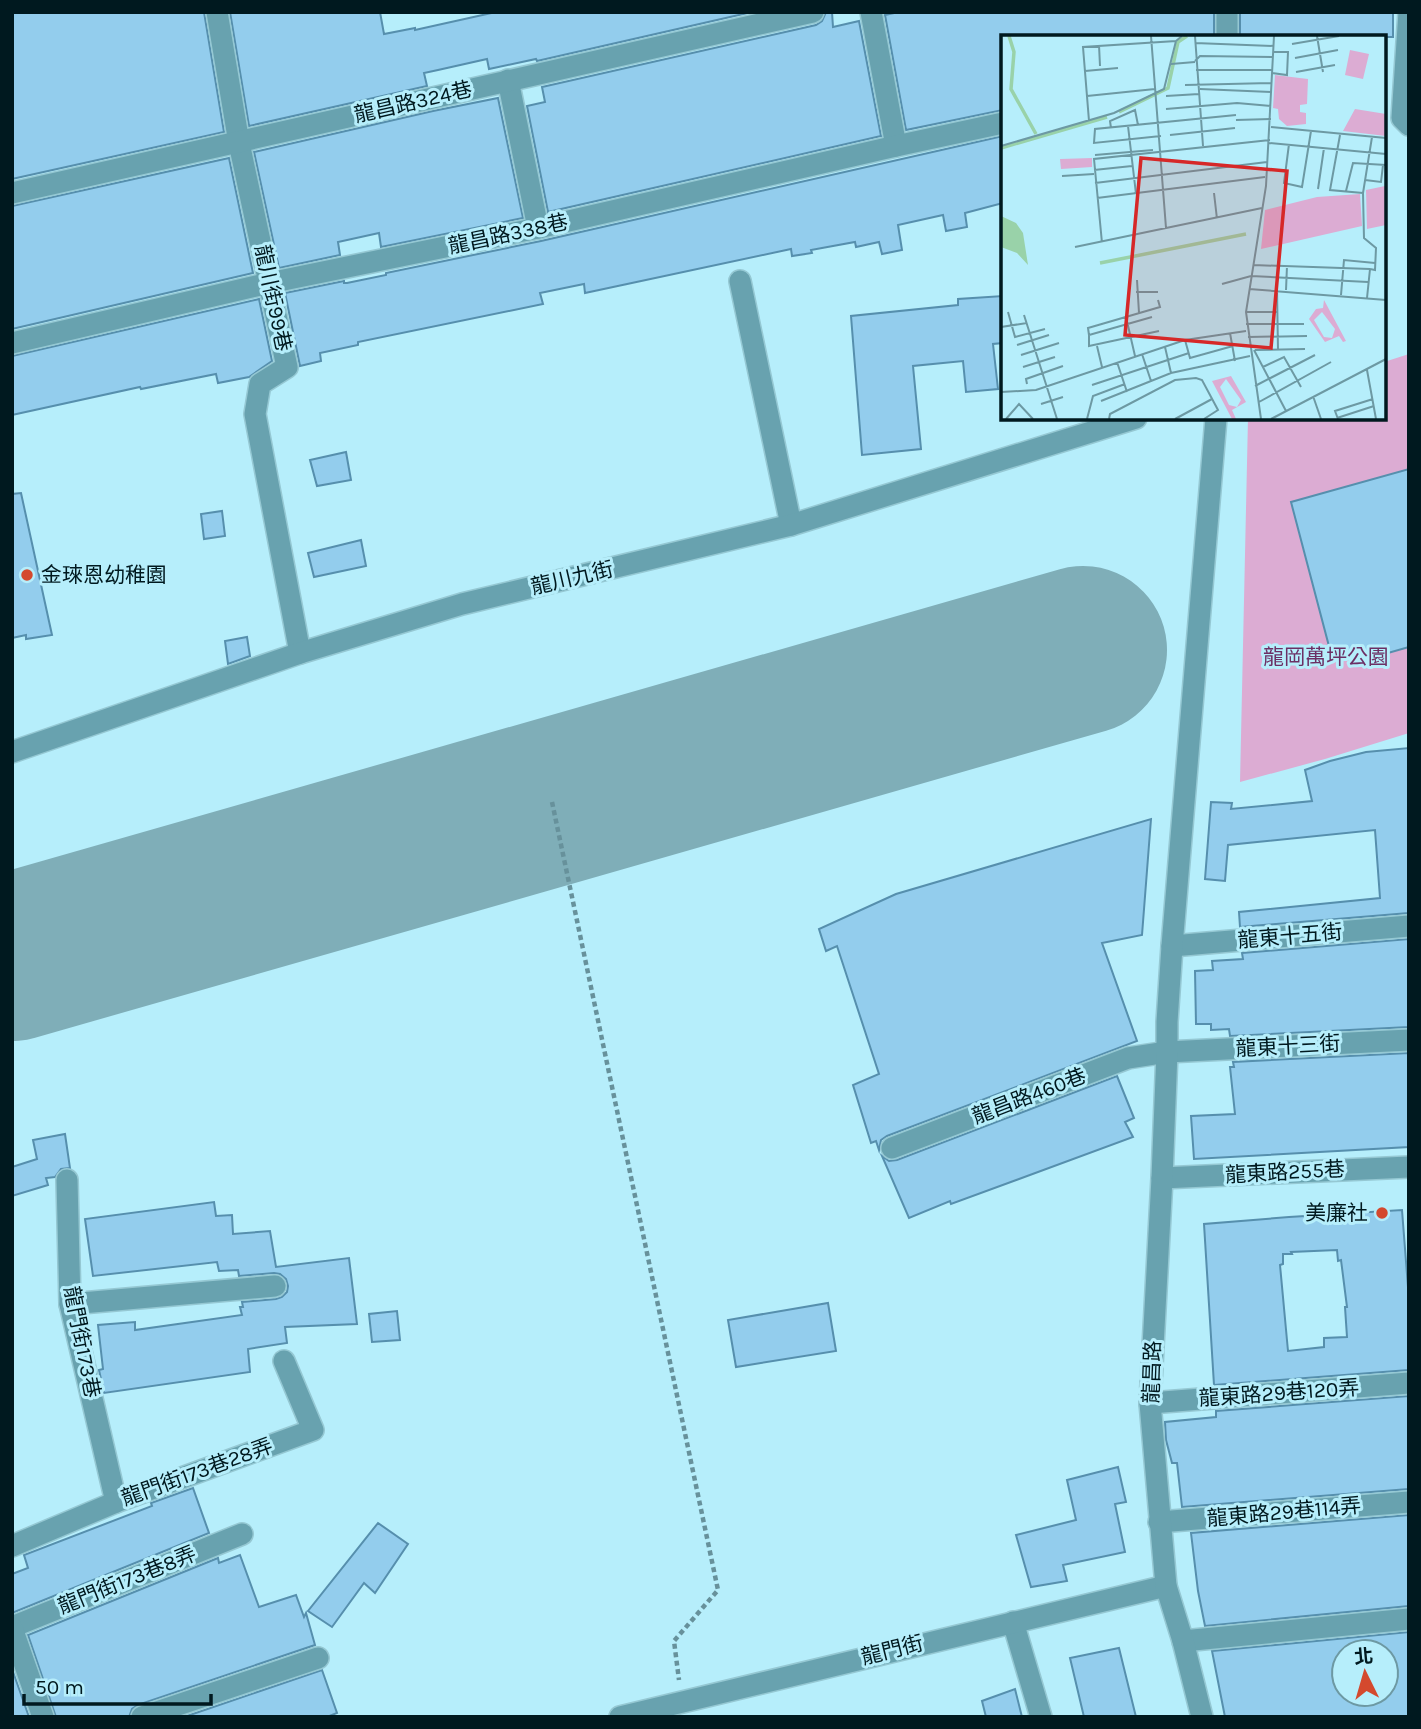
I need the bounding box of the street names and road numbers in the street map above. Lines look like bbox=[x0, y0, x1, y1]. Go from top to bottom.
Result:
street label: 龍昌路324巷 bbox=[352, 77, 474, 127]
street label: 龍昌路338巷 bbox=[446, 210, 570, 258]
street label: 龍川街99巷 bbox=[250, 243, 296, 353]
street label: 龍川九街 bbox=[528, 557, 616, 599]
street label: 龍東十五街 bbox=[1237, 919, 1343, 953]
street label: 龍東十三街 bbox=[1235, 1031, 1341, 1061]
street label: 龍昌路460巷 bbox=[969, 1063, 1089, 1129]
street label: 龍東路255巷 bbox=[1225, 1157, 1345, 1187]
street label: 龍門街173巷 bbox=[59, 1284, 105, 1400]
street label: 龍昌路 bbox=[1139, 1340, 1165, 1404]
street label: 龍東路29巷120弄 bbox=[1198, 1375, 1360, 1411]
street label: 龍門街173巷28弄 bbox=[118, 1433, 276, 1511]
street label: 龍東路29巷114弄 bbox=[1206, 1493, 1362, 1531]
street label: 龍門街173巷8弄 bbox=[54, 1541, 200, 1619]
street label: 龍門街 bbox=[859, 1631, 925, 1669]

